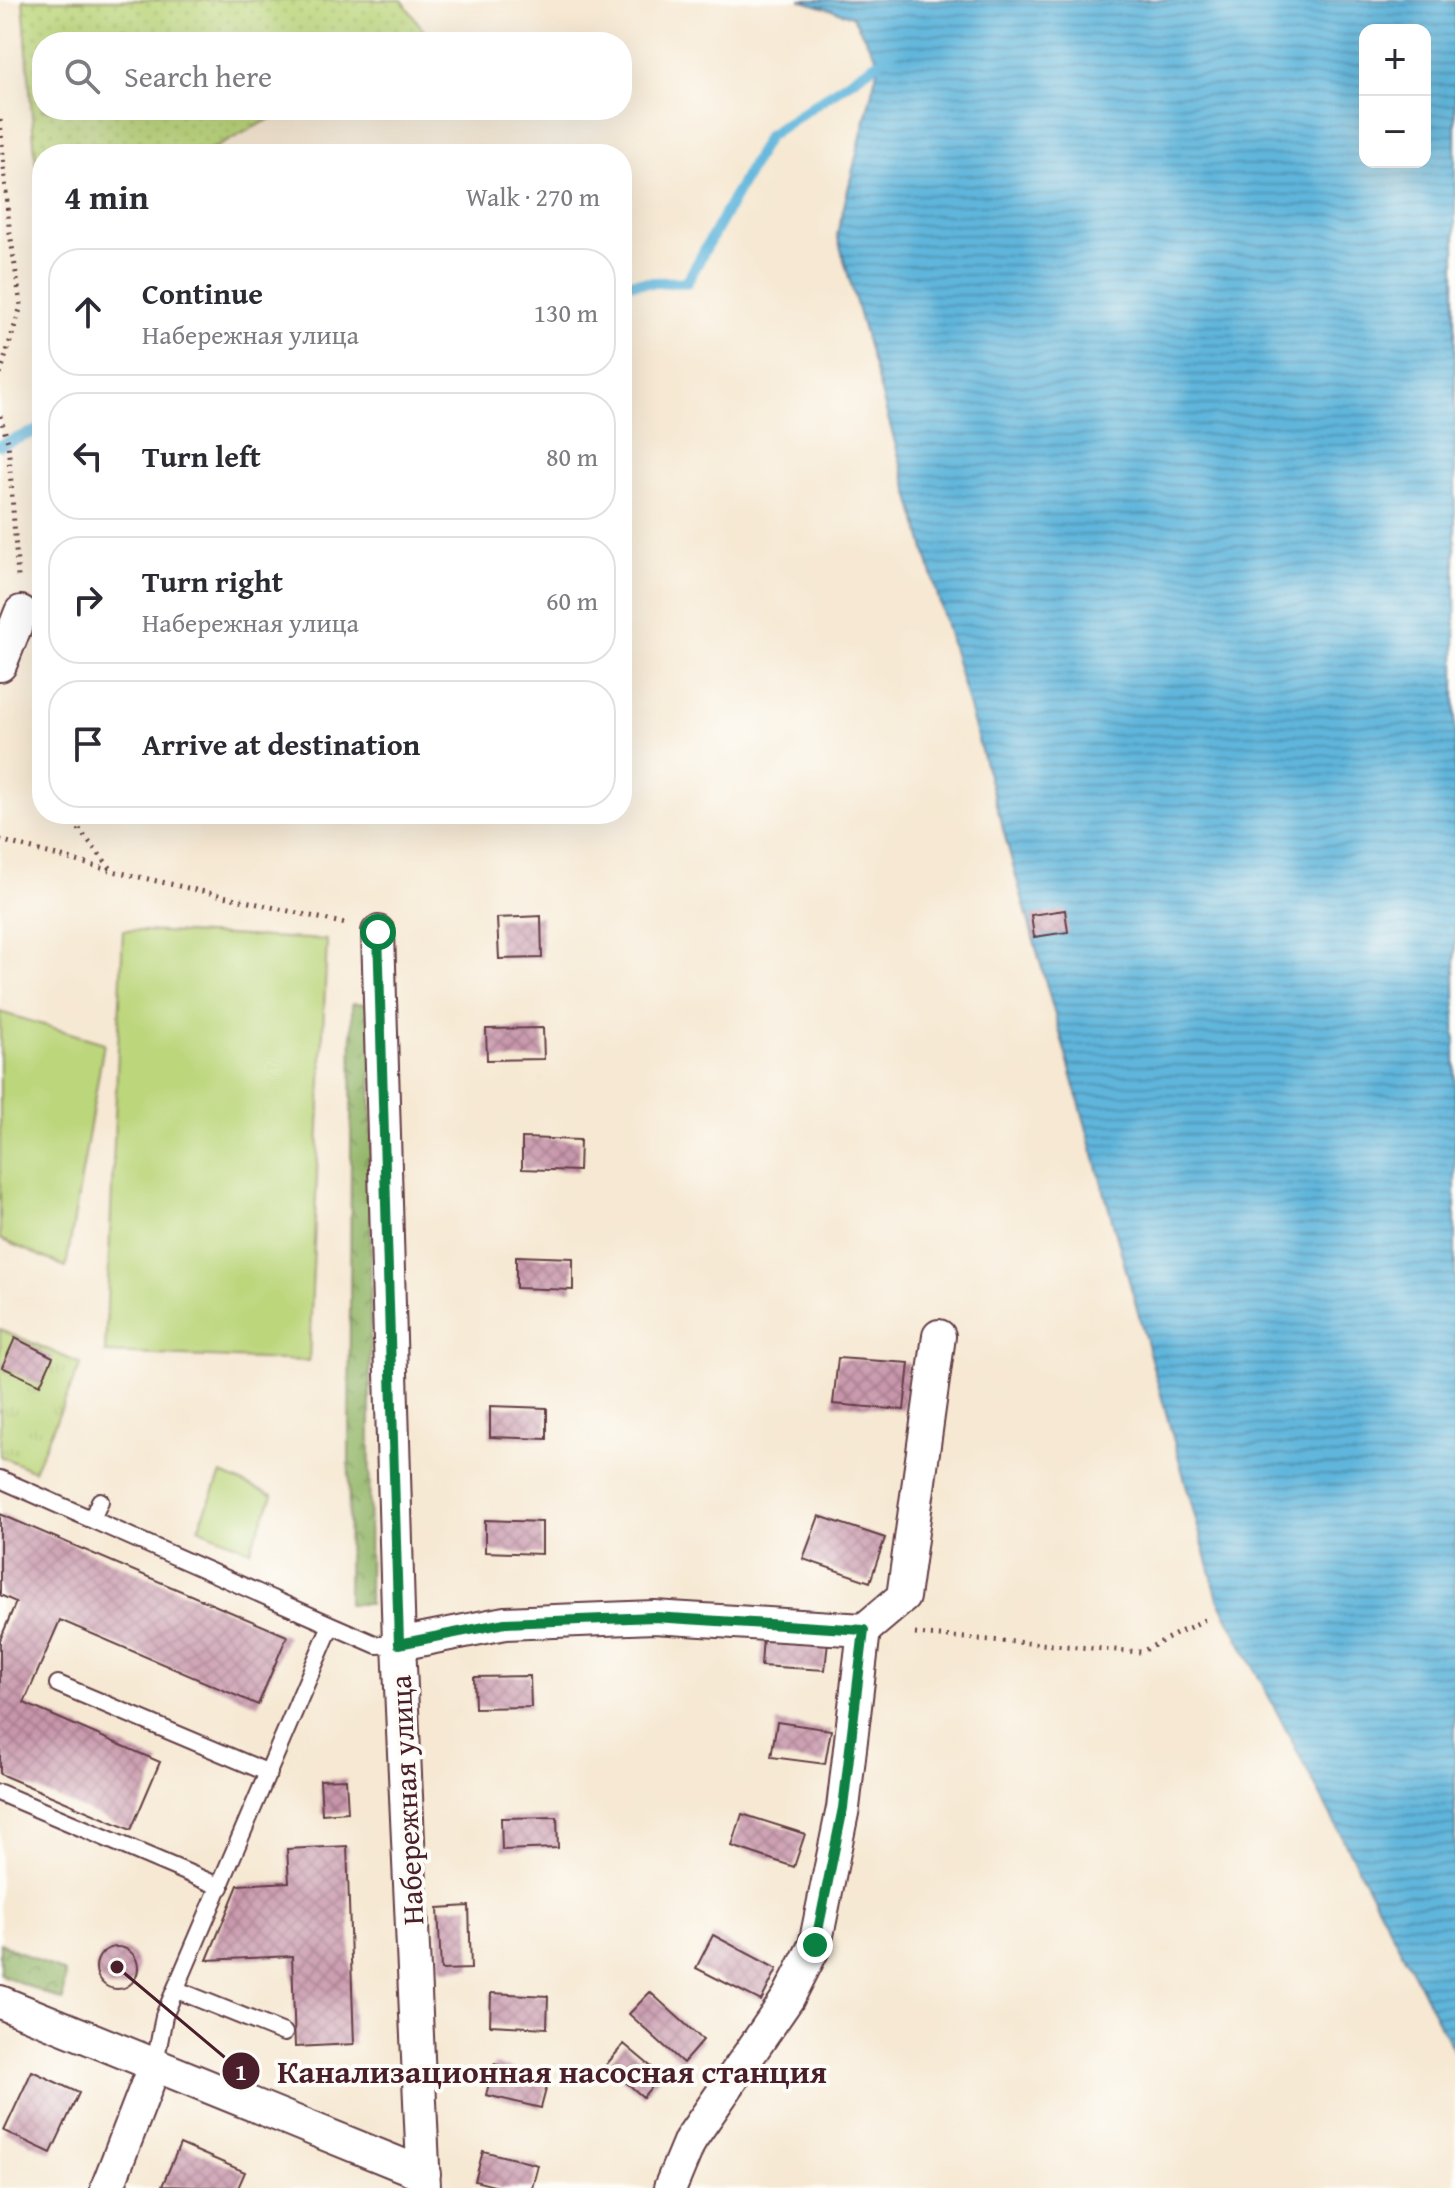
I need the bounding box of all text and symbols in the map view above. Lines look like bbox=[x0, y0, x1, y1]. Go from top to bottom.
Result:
map controls bbox=[1359, 24, 1431, 168]
button: + bbox=[1359, 24, 1431, 96]
search box bbox=[32, 32, 632, 120]
icon: search bbox=[60, 54, 104, 98]
text: Search here bbox=[124, 54, 272, 98]
button: − bbox=[1359, 96, 1431, 168]
text: 4 min bbox=[64, 172, 149, 221]
text: Walk · 270 m bbox=[466, 177, 600, 216]
text: Continue bbox=[142, 271, 263, 315]
icon: ahead bbox=[66, 290, 110, 334]
text: 130 m bbox=[533, 293, 598, 332]
text: Набережная улица bbox=[142, 315, 359, 354]
icon: left bbox=[66, 434, 110, 478]
text: Turn left bbox=[142, 434, 261, 478]
text: 80 m bbox=[546, 437, 598, 476]
text: Turn right bbox=[142, 559, 283, 603]
icon: right bbox=[66, 578, 110, 622]
text: 60 m bbox=[546, 581, 598, 620]
text: Набережная улица bbox=[142, 603, 359, 642]
icon: arrive bbox=[66, 722, 110, 766]
text: Arrive at destination bbox=[142, 722, 420, 766]
route start bbox=[360, 914, 396, 950]
street label: Набережная улица bbox=[377, 1673, 435, 1926]
route end bbox=[797, 1927, 833, 1963]
callout: Канализационная насосная станция bbox=[221, 2043, 843, 2099]
text: Канализационная насосная станция bbox=[277, 2048, 827, 2095]
text: 1 bbox=[235, 2054, 247, 2089]

